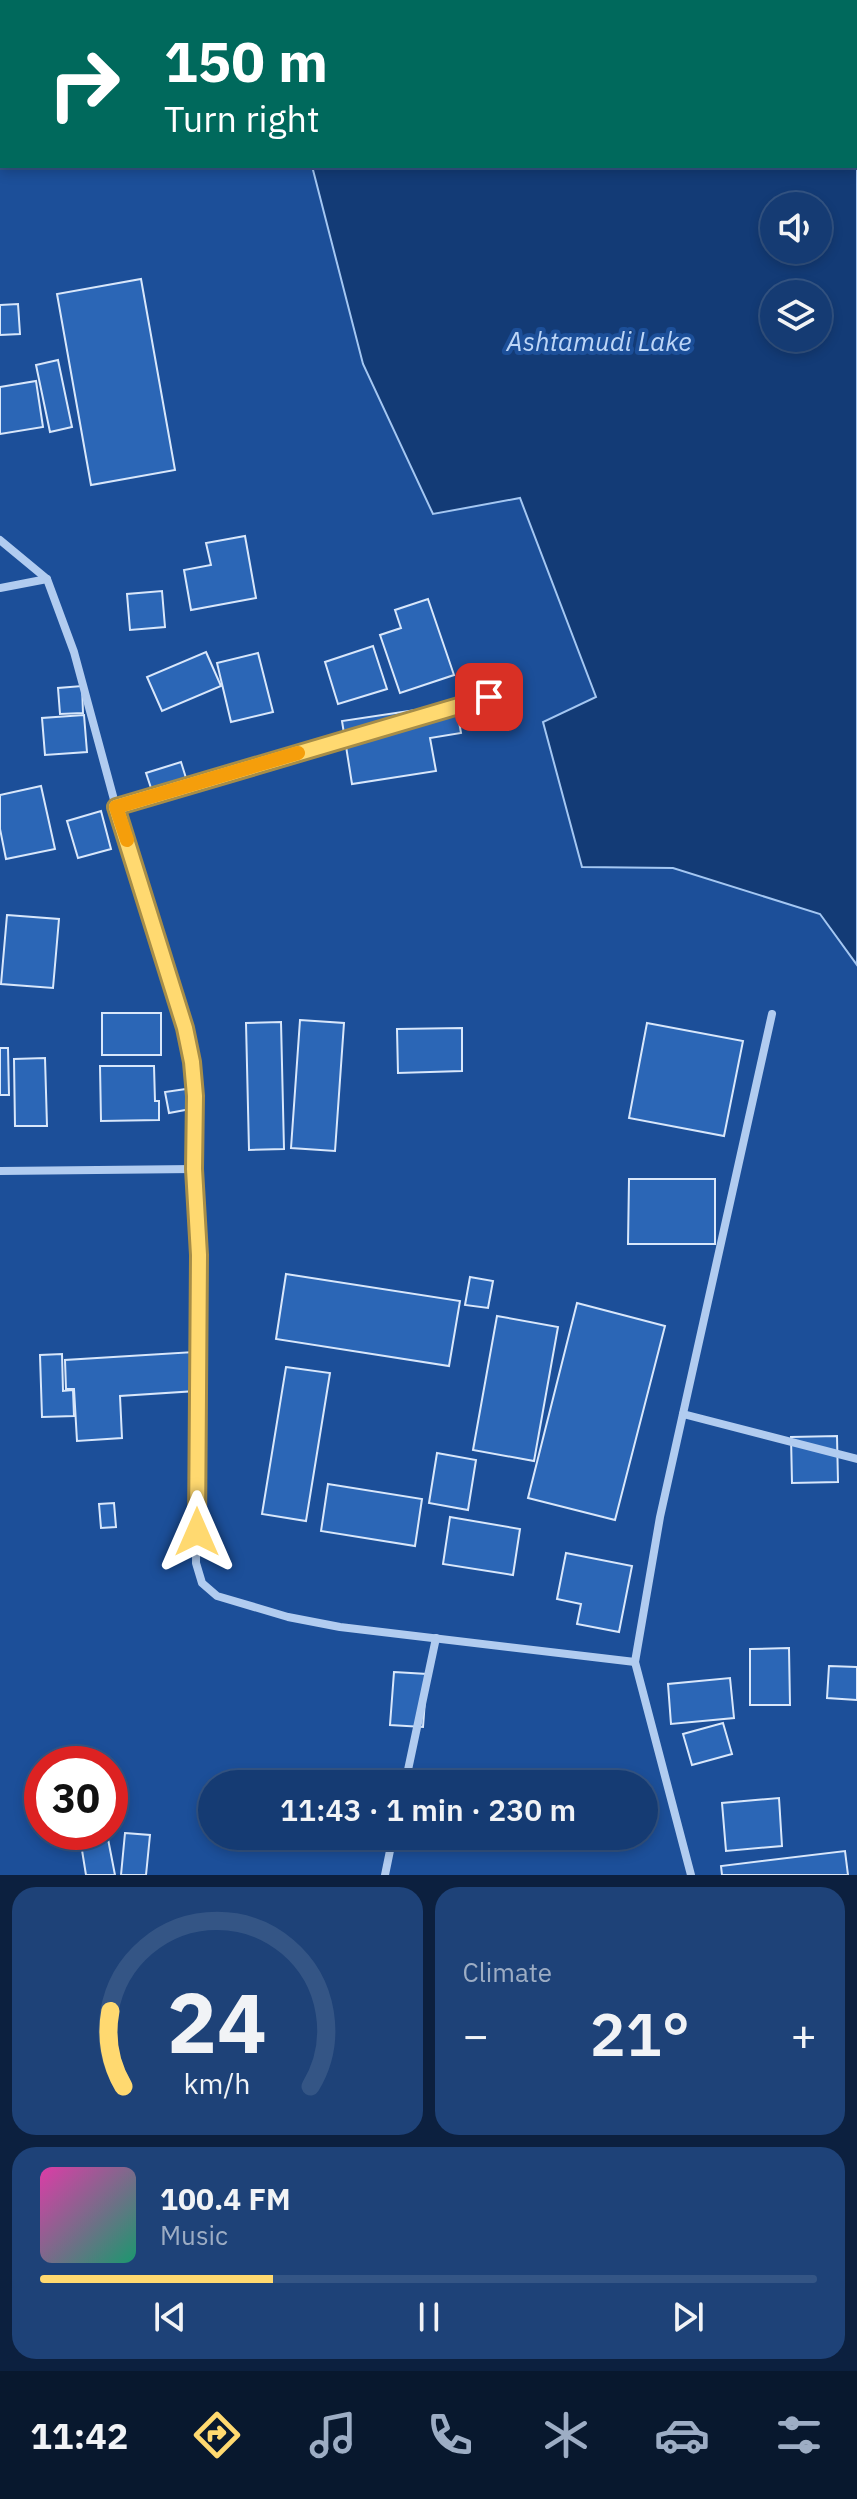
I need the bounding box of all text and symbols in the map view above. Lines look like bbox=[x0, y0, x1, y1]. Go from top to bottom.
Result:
text: 150 m bbox=[164, 25, 328, 97]
icon: right bbox=[32, 32, 136, 136]
text: Turn right bbox=[164, 95, 320, 142]
map controls bbox=[760, 192, 832, 352]
button: sound bbox=[760, 192, 832, 264]
button: layers bbox=[760, 280, 832, 352]
water label: Ashtamudi Lake bbox=[506, 324, 691, 358]
pin bbox=[455, 663, 523, 731]
icon: arrive bbox=[467, 675, 511, 719]
position arrow bbox=[155, 1490, 239, 1574]
speed limit sign: 30 bbox=[24, 1746, 128, 1850]
text: 11:43 · 1 min · 230 m bbox=[280, 1790, 576, 1829]
text: Climate bbox=[463, 1955, 552, 1989]
text: 24 bbox=[167, 1968, 267, 2076]
text: 21° bbox=[590, 1994, 690, 2073]
text: − bbox=[463, 2006, 489, 2063]
text: + bbox=[791, 2006, 817, 2063]
text: km/h bbox=[184, 2065, 251, 2102]
text: 100.4 FM bbox=[160, 2179, 291, 2218]
text: Music bbox=[160, 2218, 228, 2252]
icon: previous bbox=[148, 2295, 192, 2339]
icon: pause bbox=[407, 2295, 451, 2339]
icon: next bbox=[666, 2295, 710, 2339]
icon: directions bbox=[189, 2407, 245, 2463]
icon: music bbox=[305, 2407, 361, 2463]
icon: phone bbox=[422, 2407, 478, 2463]
icon: climate bbox=[538, 2407, 594, 2463]
icon: car bbox=[654, 2407, 710, 2463]
icon: filters bbox=[771, 2407, 827, 2463]
text: 11:42 bbox=[30, 2412, 128, 2459]

